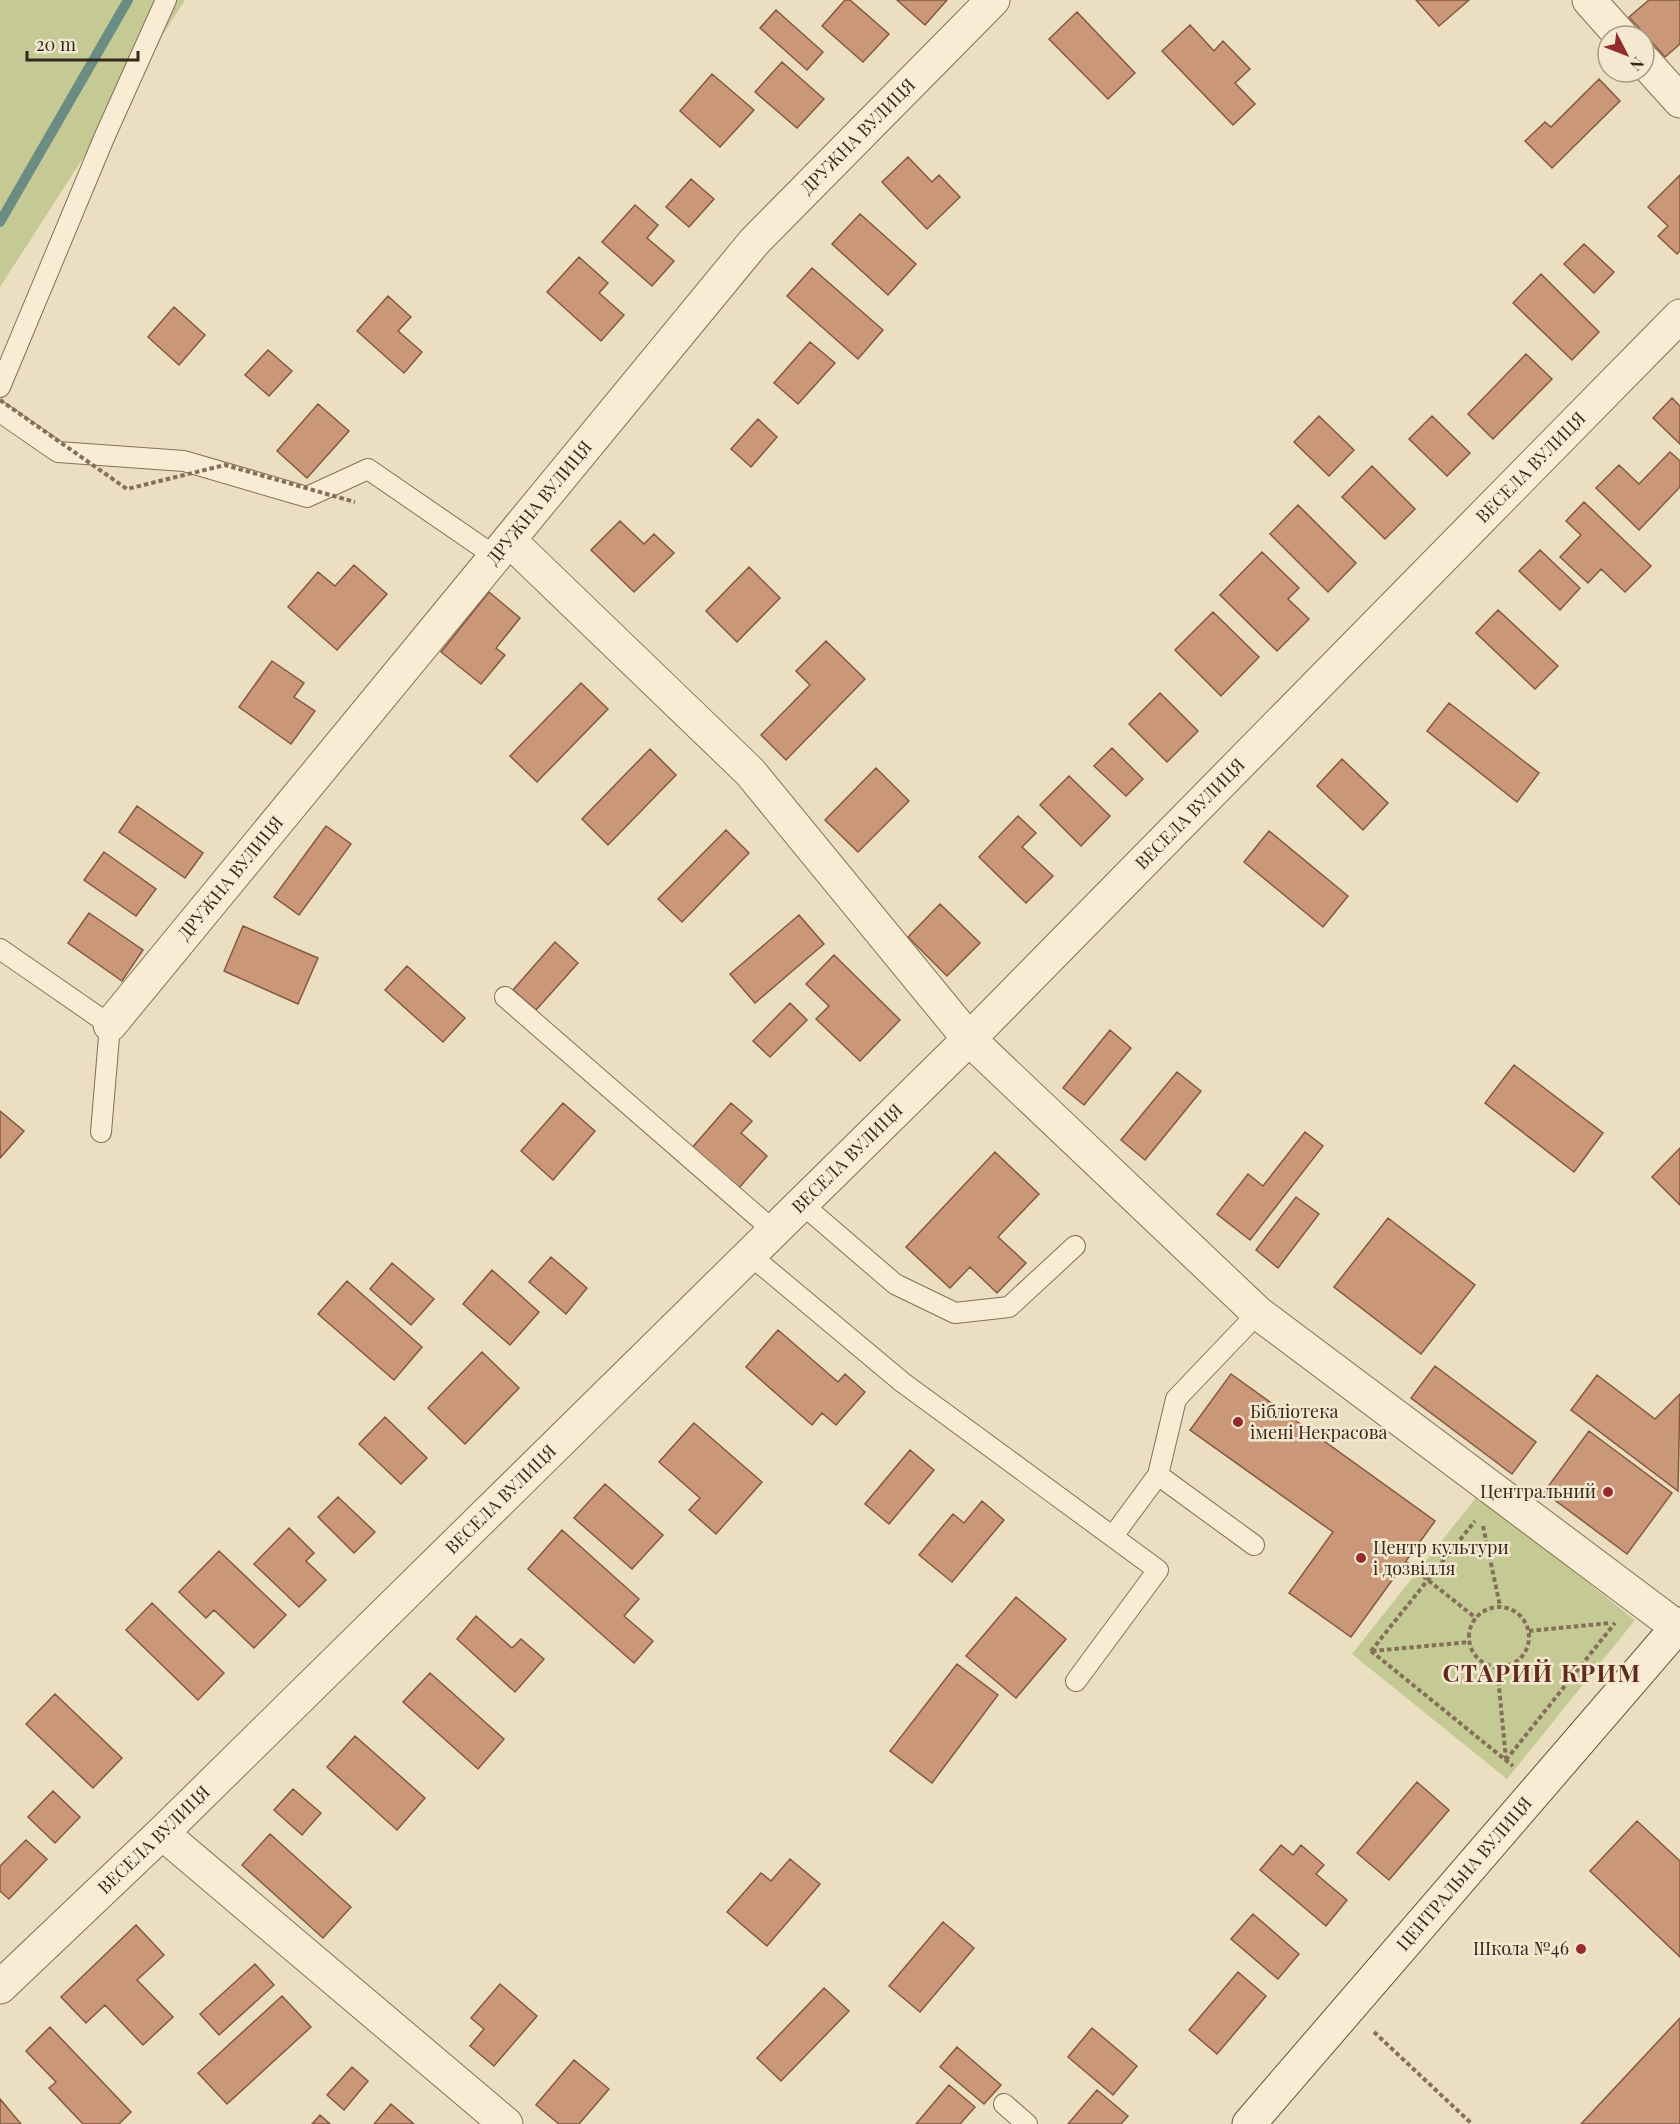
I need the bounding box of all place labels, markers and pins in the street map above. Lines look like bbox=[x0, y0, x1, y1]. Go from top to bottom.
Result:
place label: Бібліотека імені Некрасова bbox=[1250, 1399, 1387, 1444]
marker: Бібліотека імені Некрасова bbox=[1231, 1415, 1245, 1429]
place label: Центральний bbox=[1480, 1479, 1596, 1503]
marker: Центральний bbox=[1601, 1485, 1615, 1499]
place label: Центр культури і дозвілля bbox=[1373, 1535, 1509, 1580]
marker: Центр культури і дозвілля bbox=[1354, 1551, 1368, 1565]
place label: Школа №46 bbox=[1473, 1936, 1569, 1960]
marker: Школа №46 bbox=[1574, 1942, 1588, 1956]

